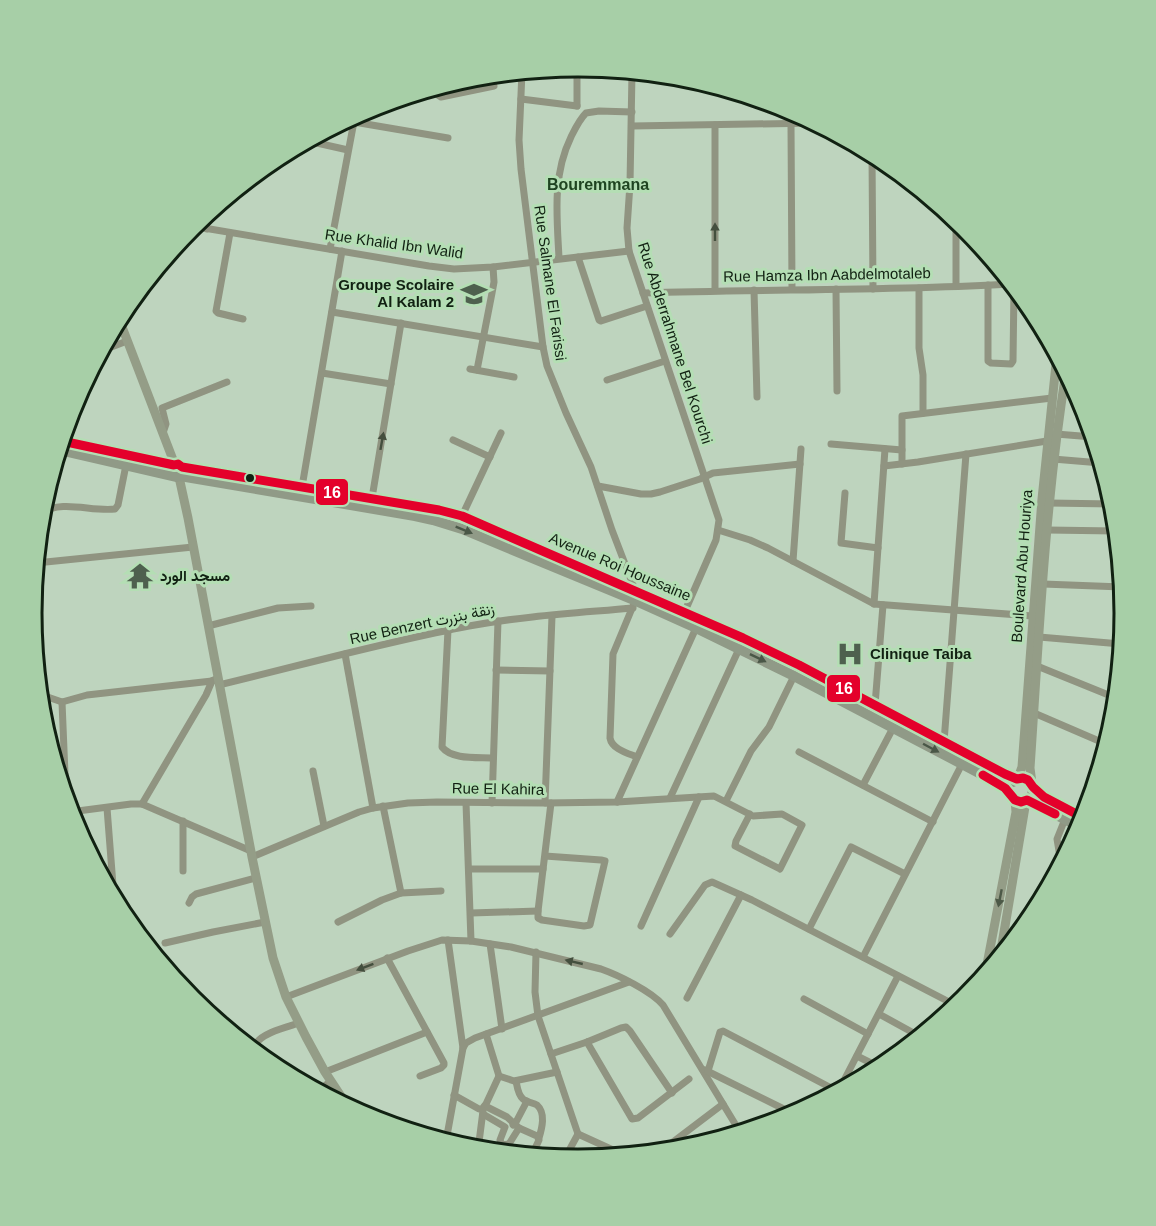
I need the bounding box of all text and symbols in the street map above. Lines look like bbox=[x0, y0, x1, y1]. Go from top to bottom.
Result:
district label: Bouremmana bbox=[547, 176, 649, 193]
street label: Rue Salmane El Farissi bbox=[531, 204, 570, 362]
one-way arrow bbox=[710, 222, 720, 241]
street label: Rue Khalid Ibn Walid bbox=[324, 225, 464, 262]
street label: Rue Abderrahmane Bel Kourchi bbox=[635, 240, 716, 446]
street label: Rue Hamza Ibn Aabdelmotaleb bbox=[723, 264, 931, 285]
place label: Groupe Scolaire Al Kalam 2 bbox=[338, 276, 454, 310]
school or university icon: Groupe Scolaire Al Kalam 2 bbox=[459, 279, 489, 309]
one-way arrow bbox=[377, 431, 386, 450]
unlabelled marker bbox=[244, 472, 256, 484]
line badge: 16 bbox=[315, 478, 349, 506]
text: 16 bbox=[323, 484, 341, 501]
street label: Boulevard Abu Houriya bbox=[1008, 488, 1035, 643]
one-way arrow bbox=[455, 525, 473, 535]
street label: Avenue Roi Houssaine bbox=[547, 529, 694, 604]
temple icon: مسجد الورد bbox=[125, 561, 155, 591]
place label: مسجد الورد bbox=[160, 567, 230, 585]
street label: Rue Benzert زنقة بنزرت bbox=[348, 600, 496, 648]
hospital icon: Clinique Taiba bbox=[835, 639, 865, 669]
place label: Clinique Taiba bbox=[870, 645, 972, 662]
one-way arrow bbox=[750, 653, 767, 663]
line badge: 16 bbox=[826, 674, 861, 703]
text: 16 bbox=[835, 680, 853, 697]
one-way arrow bbox=[923, 743, 940, 753]
street label: Rue El Kahira bbox=[452, 779, 545, 798]
one-way arrow bbox=[995, 889, 1004, 908]
one-way arrow bbox=[565, 957, 583, 967]
one-way arrow bbox=[356, 963, 374, 972]

